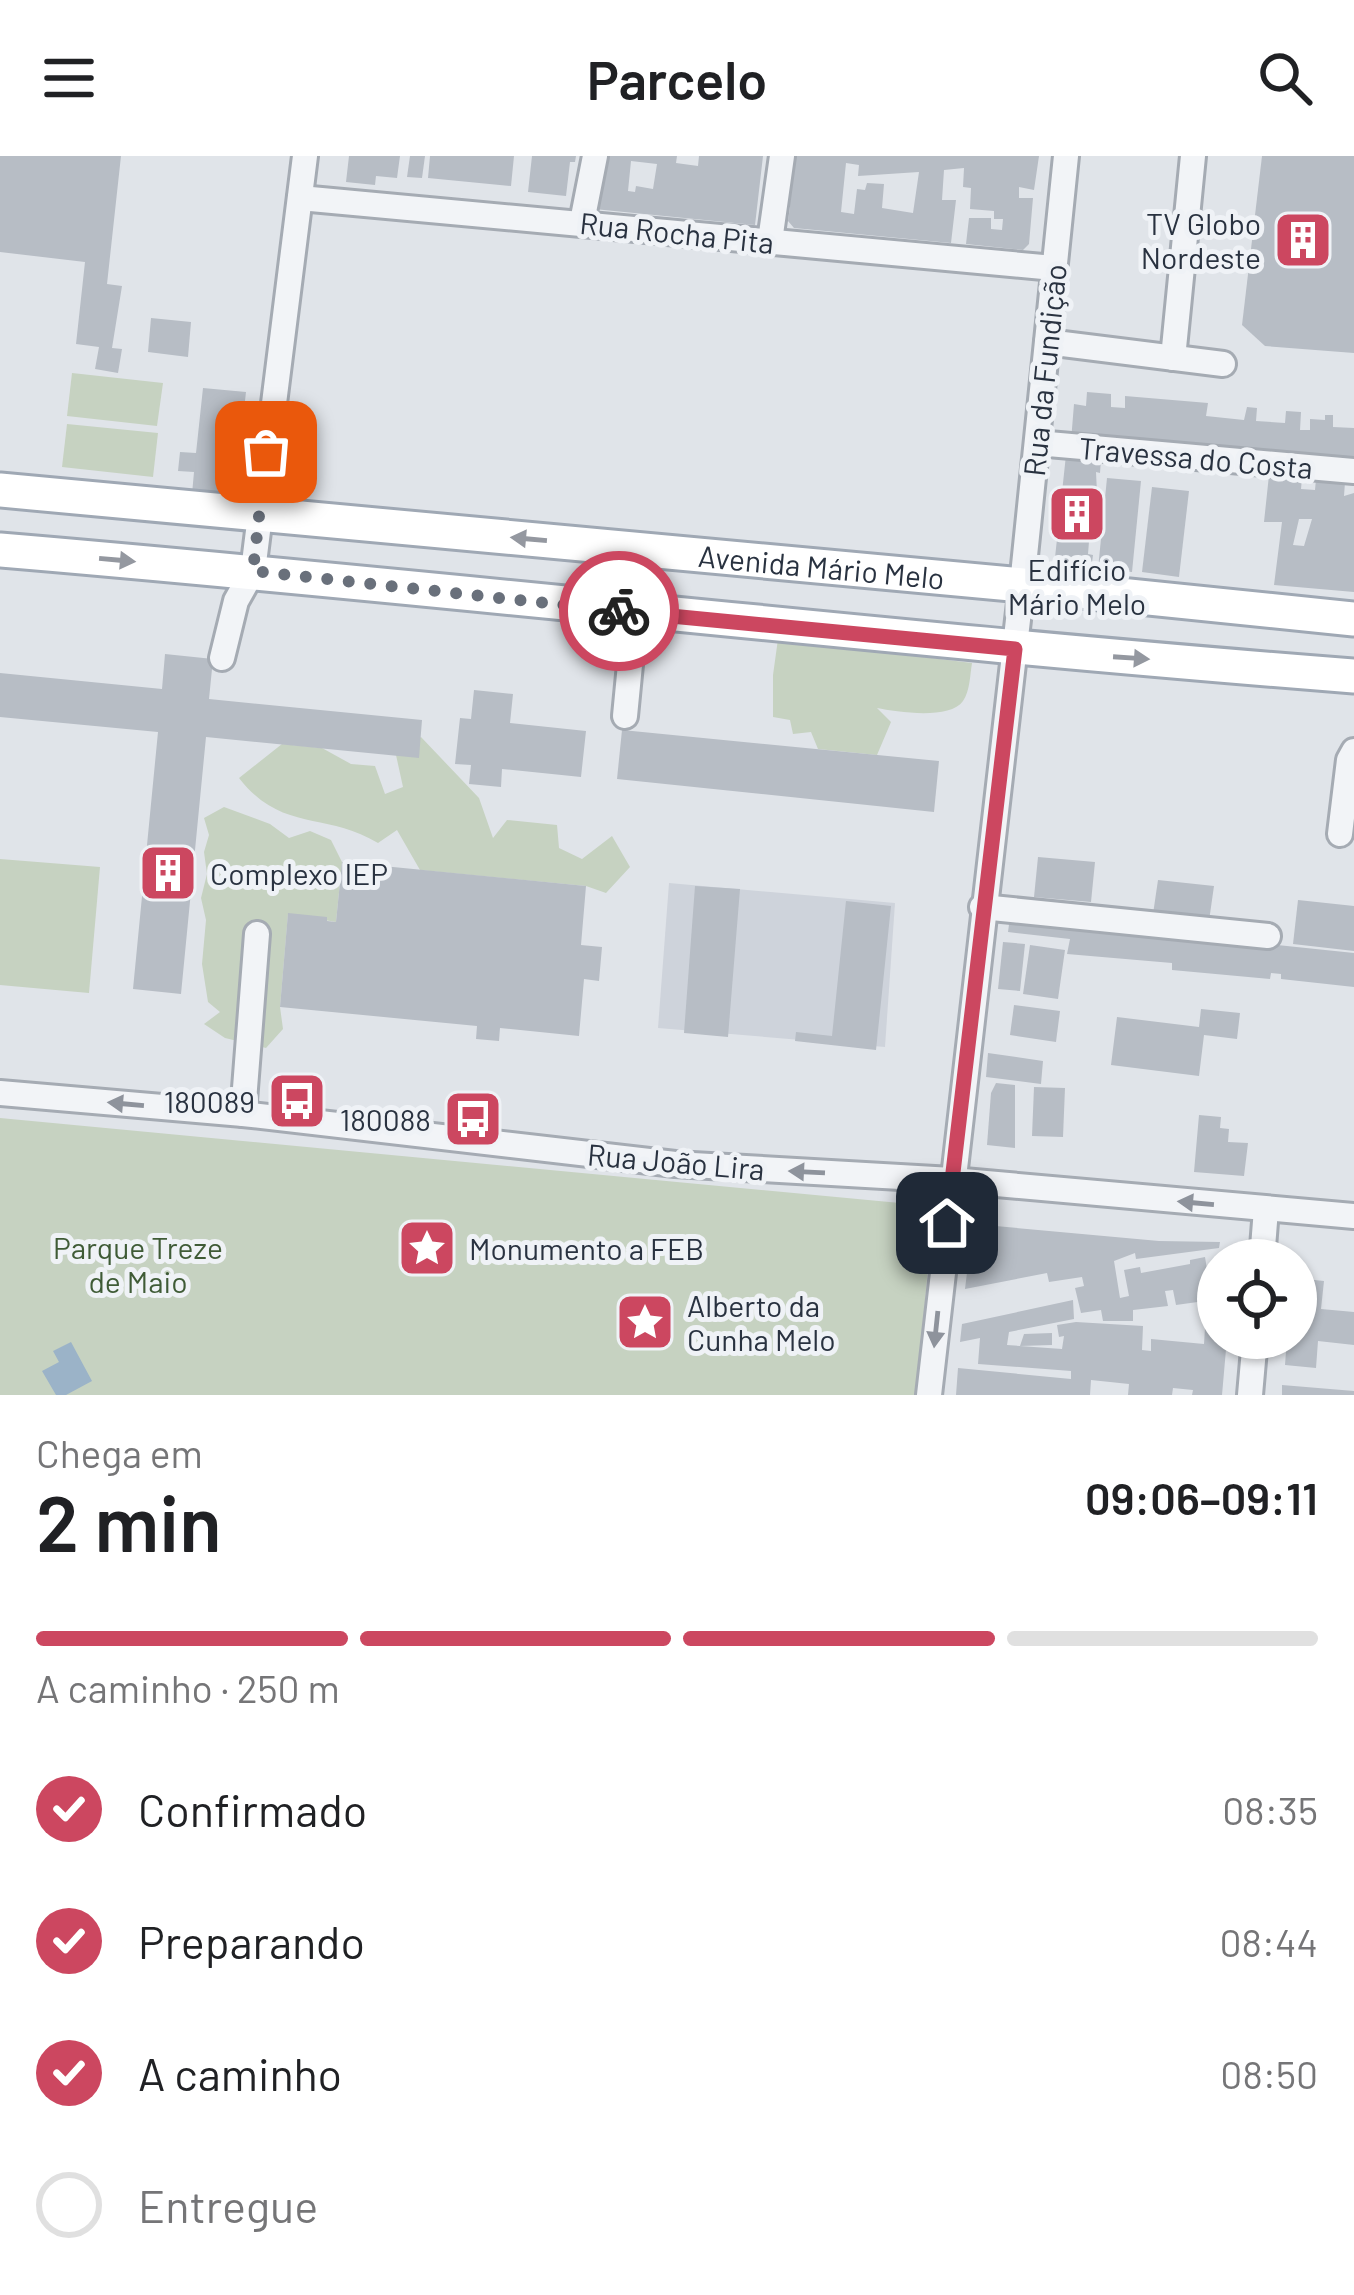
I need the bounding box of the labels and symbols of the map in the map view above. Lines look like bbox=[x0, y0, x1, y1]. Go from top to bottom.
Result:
street label: Rua Rocha Pita bbox=[578, 204, 776, 260]
place label: TV Globo Nordeste bbox=[1141, 205, 1261, 275]
building icon: TV Globo Nordeste bbox=[1272, 209, 1334, 271]
street label: Rua da Fundição bbox=[1015, 262, 1073, 478]
pin bbox=[215, 401, 317, 503]
street label: Travessa do Costa bbox=[1078, 429, 1314, 485]
building icon: Edifício Mário Melo bbox=[1046, 483, 1108, 545]
one-way arrow bbox=[510, 529, 548, 548]
street label: Avenida Mário Melo bbox=[697, 537, 946, 596]
one-way arrow bbox=[99, 551, 136, 570]
courier bbox=[559, 551, 679, 671]
place label: Edifício Mário Melo bbox=[1008, 551, 1146, 621]
one-way arrow bbox=[1113, 649, 1150, 668]
building icon: Complexo IEP bbox=[137, 842, 199, 904]
place label: Complexo IEP bbox=[210, 855, 388, 891]
bus stop icon: 180089 bbox=[266, 1070, 328, 1132]
place label: 180089 bbox=[164, 1083, 255, 1119]
bus stop icon: 180088 bbox=[442, 1088, 504, 1150]
one-way arrow bbox=[107, 1095, 144, 1114]
place label: 180088 bbox=[340, 1101, 431, 1137]
street label: Rua João Lira bbox=[586, 1135, 766, 1187]
one-way arrow bbox=[788, 1162, 825, 1181]
pin bbox=[896, 1172, 998, 1274]
one-way arrow bbox=[1176, 1193, 1214, 1212]
place icon: Monumento a FEB bbox=[396, 1217, 458, 1279]
park label: Parque Treze de Maio bbox=[53, 1229, 223, 1299]
place label: Monumento a FEB bbox=[469, 1230, 704, 1266]
place label: Alberto da Cunha Melo bbox=[687, 1287, 836, 1357]
place icon: Alberto da Cunha Melo bbox=[614, 1291, 676, 1353]
one-way arrow bbox=[926, 1311, 945, 1348]

